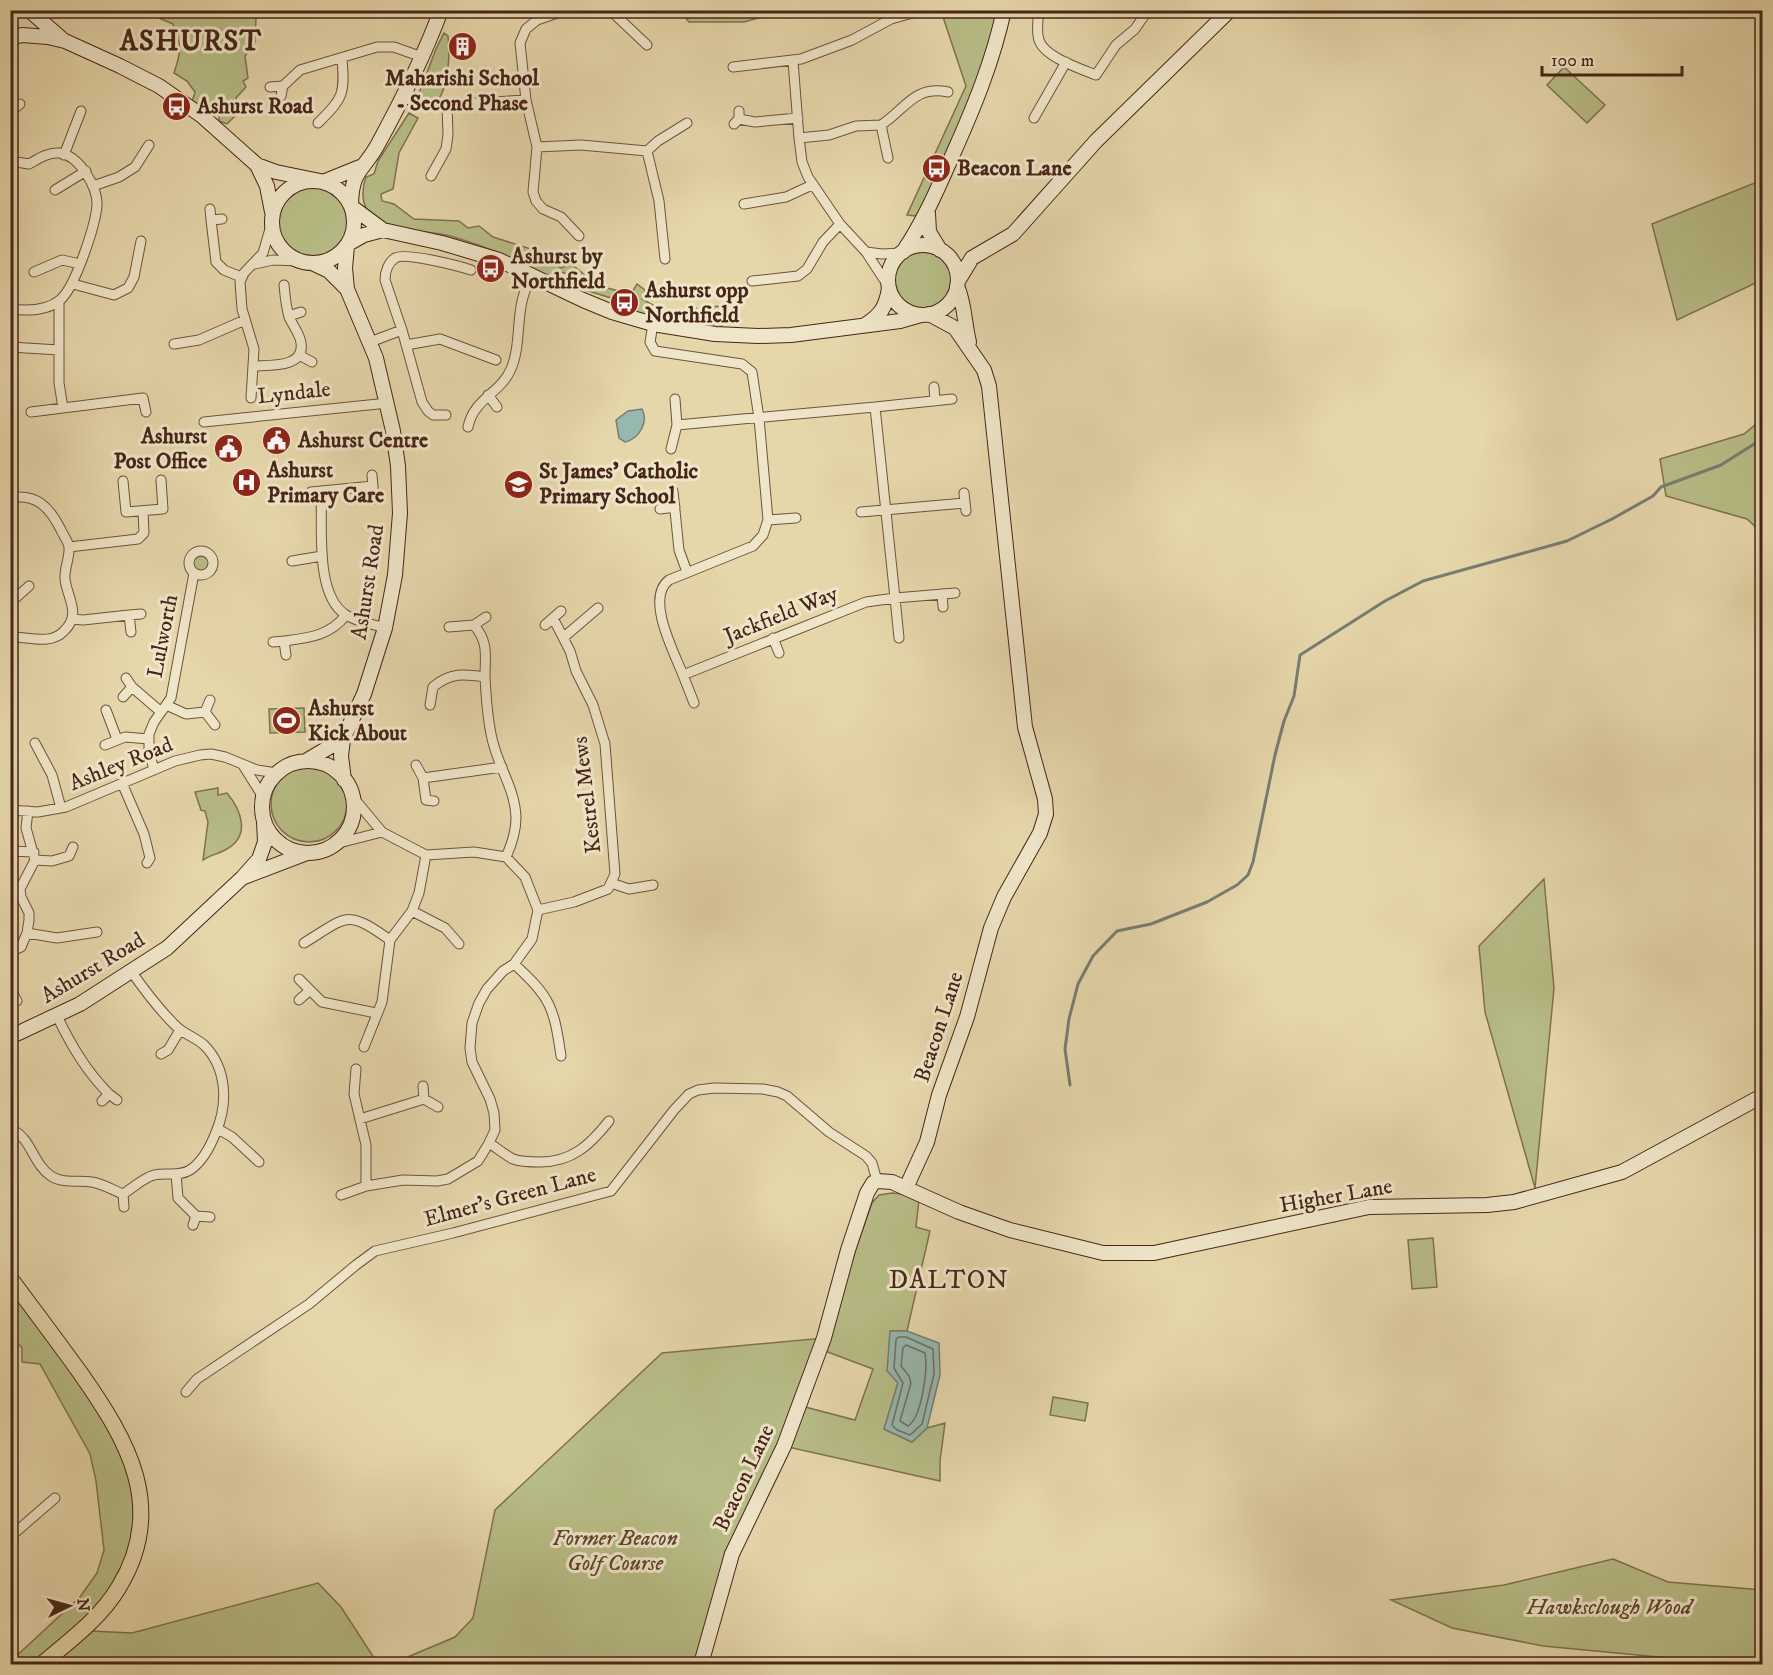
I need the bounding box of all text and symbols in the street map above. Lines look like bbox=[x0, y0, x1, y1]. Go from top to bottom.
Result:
district label: ASHURST bbox=[119, 24, 262, 59]
building icon: Maharishi School - Second Phase bbox=[446, 30, 478, 62]
scale bar bbox=[1542, 39, 1682, 77]
text: 100 m bbox=[1551, 50, 1594, 72]
place label: Maharishi School - Second Phase bbox=[385, 65, 539, 117]
bus stop icon: Ashurst Road bbox=[160, 90, 192, 122]
place label: Ashurst Road bbox=[196, 93, 314, 120]
bus stop icon: Beacon Lane bbox=[920, 152, 952, 184]
place label: Beacon Lane bbox=[957, 155, 1072, 182]
place label: Ashurst by Northfield bbox=[510, 243, 606, 295]
bus stop icon: Ashurst by Northfield bbox=[474, 253, 506, 285]
place label: Ashurst opp Northfield bbox=[644, 277, 748, 329]
bus stop icon: Ashurst opp Northfield bbox=[608, 287, 640, 319]
street label: Lyndale bbox=[256, 376, 332, 410]
place label: Ashurst Post Office bbox=[114, 423, 207, 475]
public building icon: Ashurst Centre bbox=[261, 424, 293, 456]
place label: Ashurst Centre bbox=[297, 427, 428, 454]
public building icon: Ashurst Post Office bbox=[212, 433, 244, 465]
place label: Ashurst Primary Care bbox=[266, 457, 384, 509]
place label: St James' Catholic Primary School bbox=[539, 458, 699, 510]
hospital icon: Ashurst Primary Care bbox=[230, 467, 262, 499]
school or university icon: St James' Catholic Primary School bbox=[502, 468, 534, 500]
street label: Ashurst Road bbox=[346, 522, 390, 642]
street label: Jackfield Way bbox=[718, 580, 842, 651]
street label: Lulworth bbox=[142, 592, 184, 680]
place label: Ashurst Kick About bbox=[307, 695, 407, 747]
sports icon: Ashurst Kick About bbox=[271, 705, 303, 737]
street label: Ashley Road bbox=[65, 731, 177, 797]
street label: Kestrel Mews bbox=[566, 735, 608, 855]
street label: Ashurst Road bbox=[36, 926, 150, 1010]
street label: Beacon Lane bbox=[908, 968, 970, 1086]
street label: Elmer's Green Lane bbox=[421, 1161, 599, 1233]
street label: Higher Lane bbox=[1277, 1173, 1395, 1219]
district label: DALTON bbox=[889, 1264, 1009, 1297]
street label: Beacon Lane bbox=[708, 1420, 780, 1536]
park label: Former Beacon Golf Course bbox=[552, 1525, 678, 1577]
north arrow bbox=[39, 1576, 99, 1636]
park label: Hawksclough Wood bbox=[1526, 1594, 1695, 1621]
text: N bbox=[72, 1597, 93, 1612]

